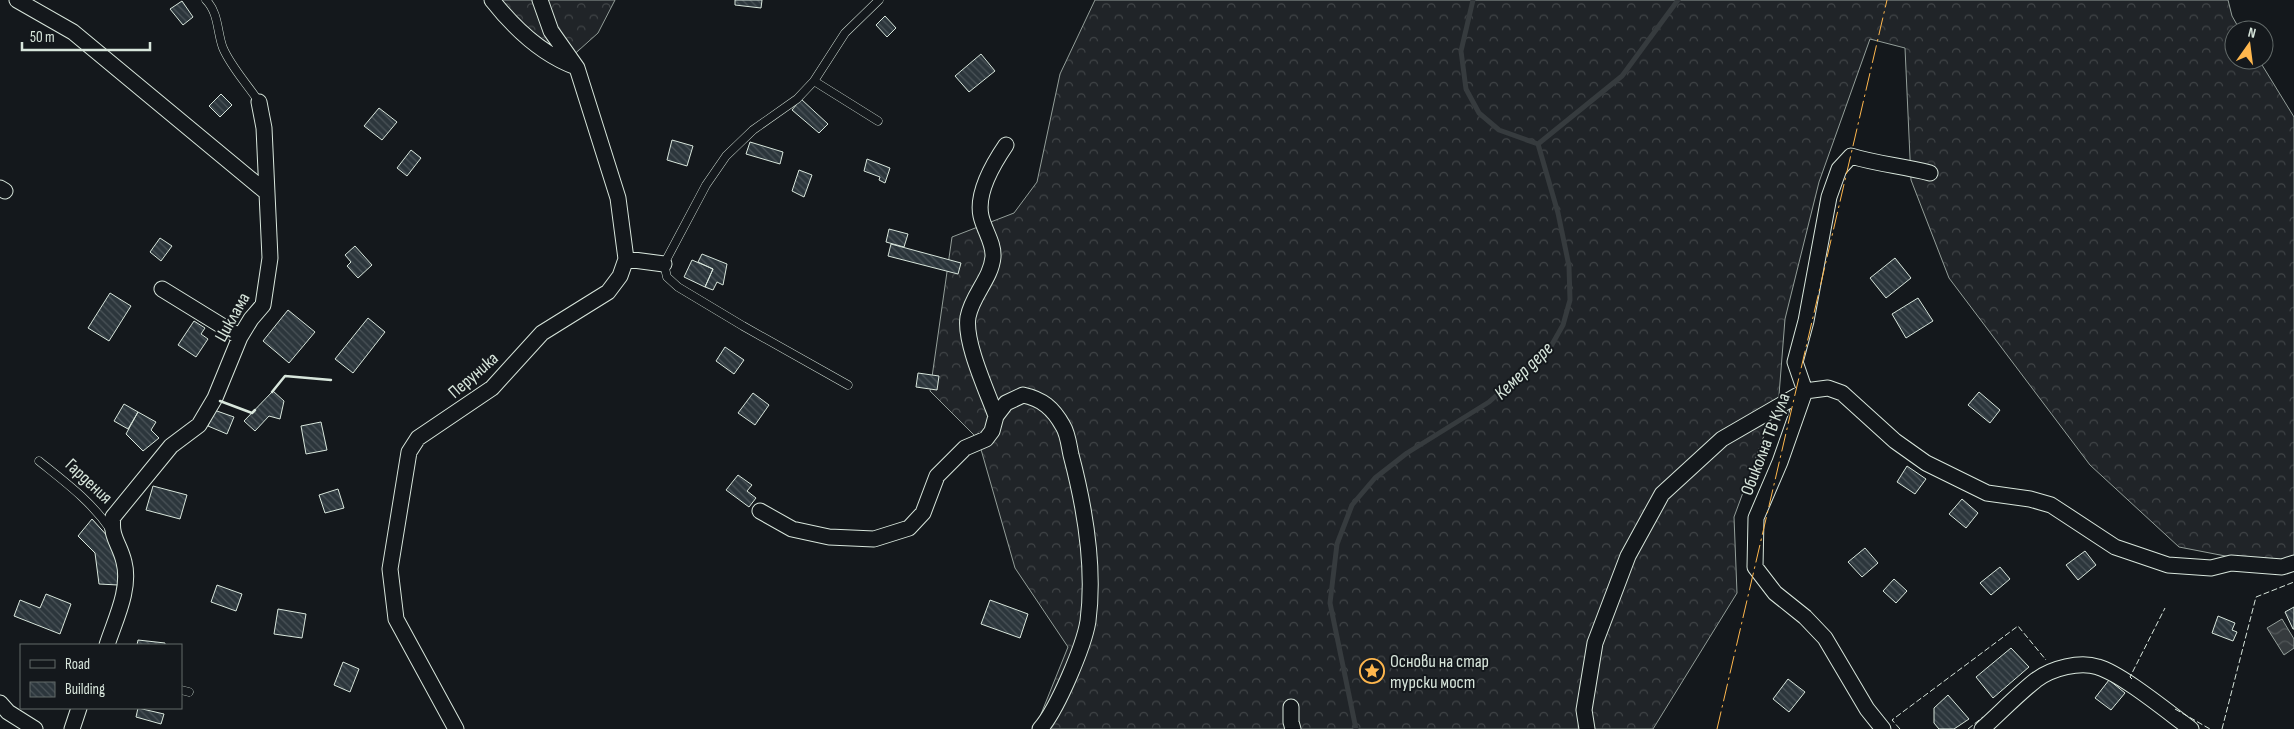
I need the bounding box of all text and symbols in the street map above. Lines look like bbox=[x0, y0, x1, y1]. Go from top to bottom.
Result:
scale bar bbox=[22, 20, 150, 52]
north arrow bbox=[2224, 20, 2274, 70]
text: N bbox=[2246, 24, 2258, 42]
text: 50 m bbox=[30, 28, 55, 47]
street label: Циклама bbox=[210, 289, 254, 345]
water label: Кемер дере bbox=[1490, 337, 1559, 405]
street label: Перуника bbox=[444, 348, 503, 403]
street label: Обиколна ТВ Кула bbox=[1736, 390, 1795, 498]
street label: Гардения bbox=[61, 454, 116, 508]
legend bbox=[20, 644, 182, 709]
place label: Основи на стар турски мост bbox=[1390, 651, 1489, 693]
text: Road bbox=[65, 655, 90, 674]
place icon: Основи на стар турски мост bbox=[1359, 658, 1385, 684]
text: Building bbox=[65, 680, 105, 699]

